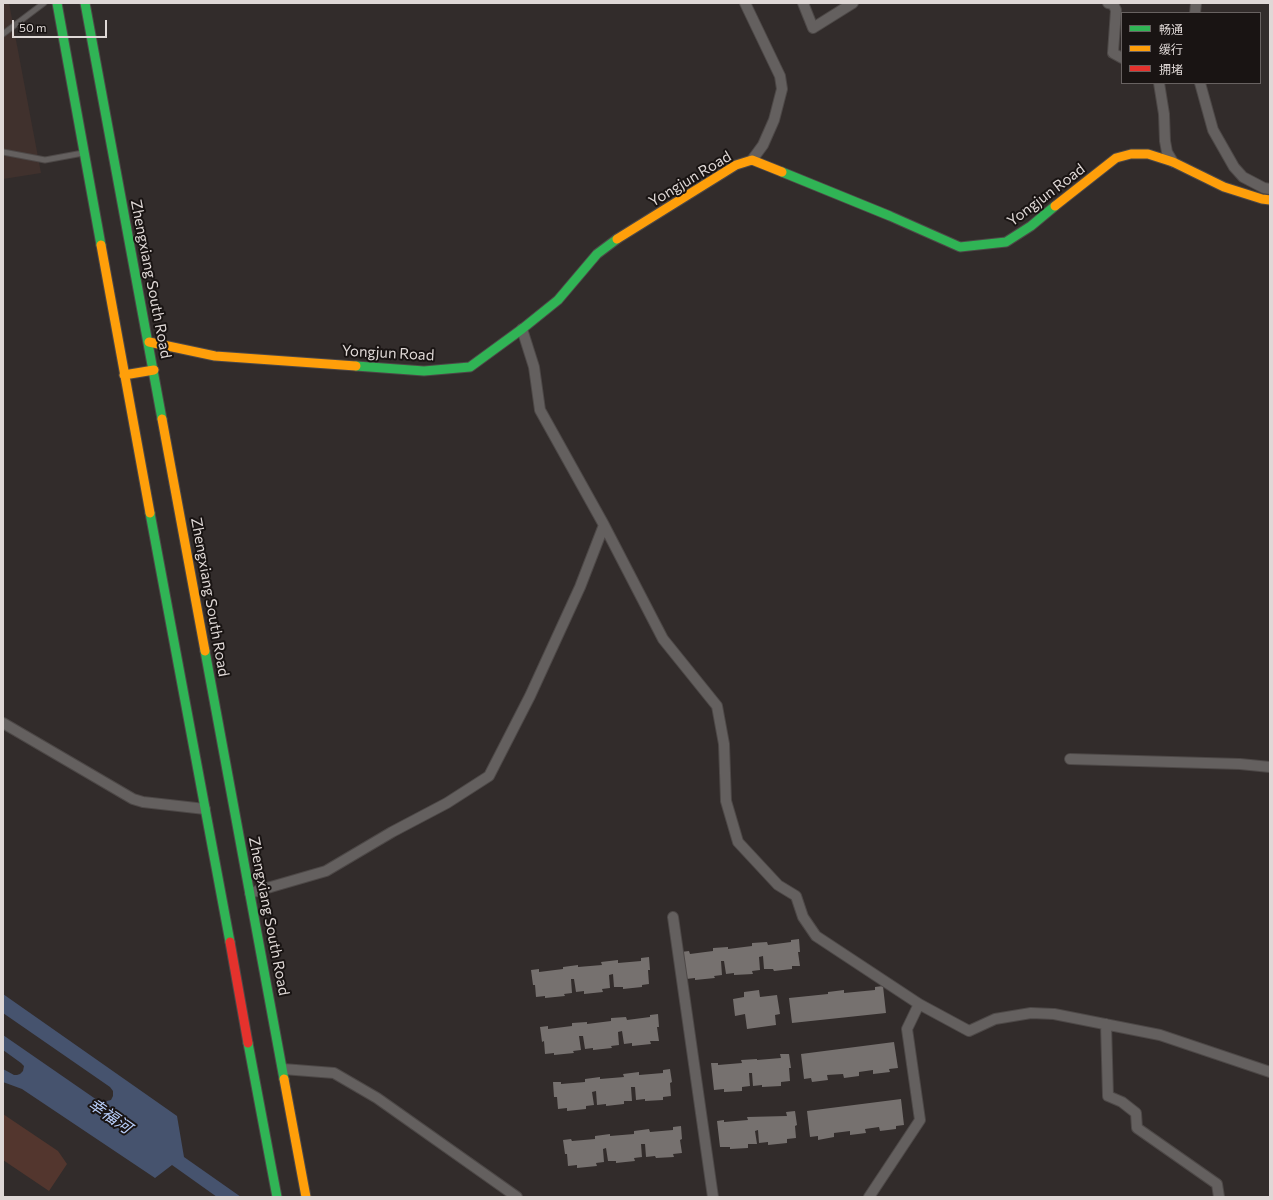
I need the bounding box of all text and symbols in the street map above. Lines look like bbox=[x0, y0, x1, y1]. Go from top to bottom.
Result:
scale bar bbox=[14, 12, 109, 38]
legend bbox=[1121, 12, 1261, 84]
text: 50 m bbox=[19, 20, 47, 34]
text: 畅通 bbox=[1159, 22, 1183, 36]
text: 缓行 bbox=[1159, 42, 1183, 56]
text: 拥堵 bbox=[1159, 62, 1183, 76]
street label: Yongjun Road bbox=[646, 147, 734, 211]
street label: Yongjun Road bbox=[1004, 160, 1088, 230]
street label: Zhengxiang South Road bbox=[127, 198, 175, 360]
street label: Yongjun Road bbox=[341, 342, 435, 364]
street label: Zhengxiang South Road bbox=[187, 516, 233, 678]
street label: Zhengxiang South Road bbox=[245, 835, 293, 997]
water label: 幸福河 bbox=[85, 1094, 135, 1138]

